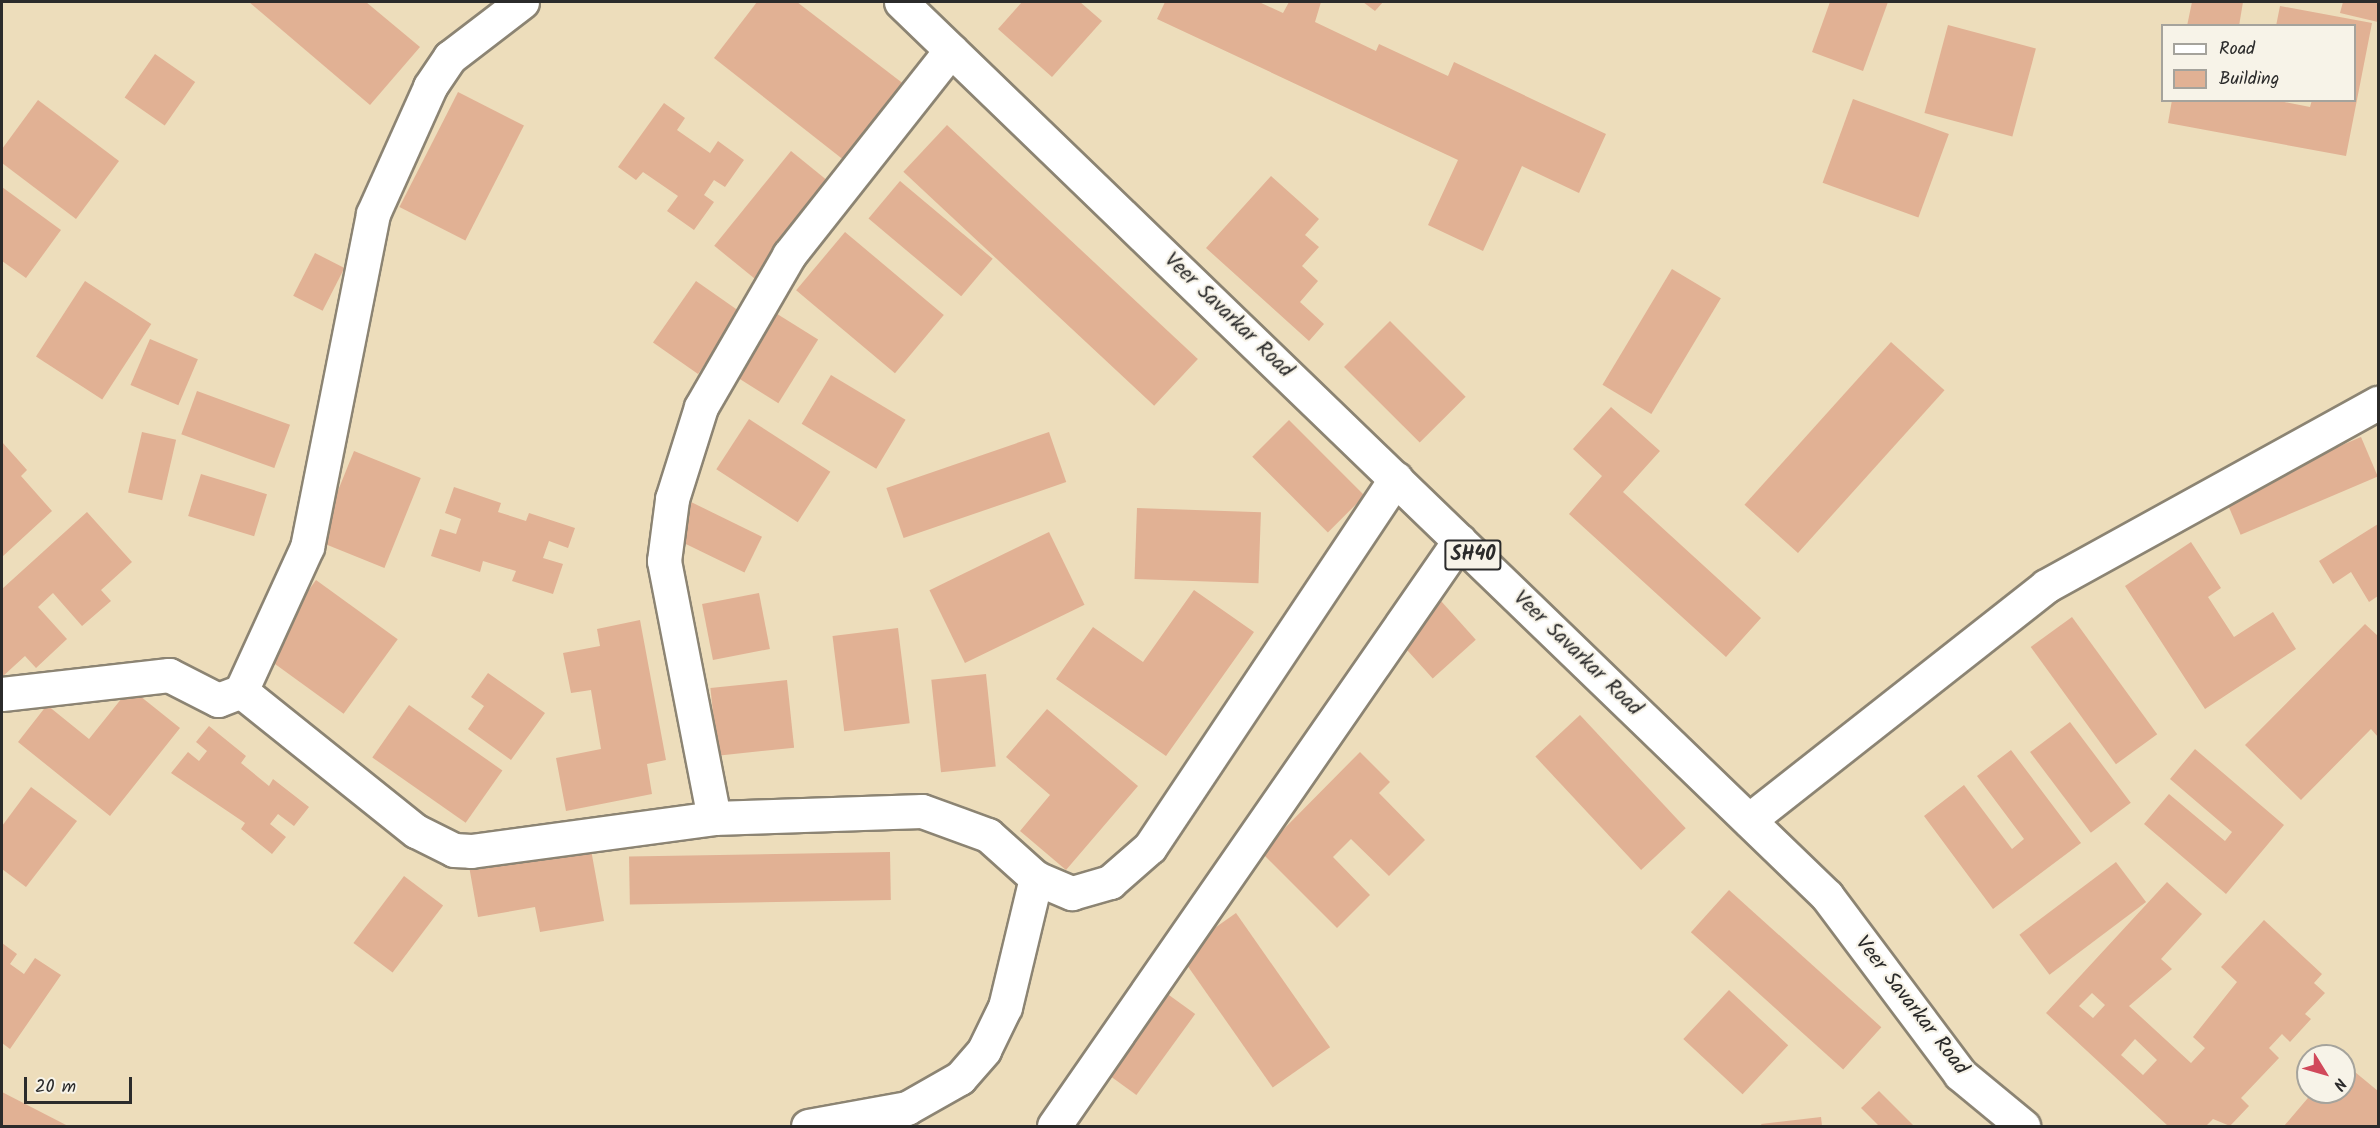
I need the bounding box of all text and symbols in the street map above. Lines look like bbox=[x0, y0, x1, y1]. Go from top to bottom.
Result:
legend bbox=[2161, 24, 2356, 102]
text: Road bbox=[2219, 35, 2255, 64]
text: Building bbox=[2219, 65, 2279, 94]
street label: Veer Savarkar Road bbox=[1158, 248, 1298, 384]
road number: SH40 bbox=[1443, 538, 1503, 572]
street label: Veer Savarkar Road bbox=[1507, 586, 1647, 722]
street label: Veer Savarkar Road bbox=[1849, 932, 1973, 1080]
north arrow bbox=[2296, 1044, 2356, 1104]
scale bar bbox=[27, 1065, 135, 1103]
text: N bbox=[2326, 1072, 2352, 1095]
text: 20 m bbox=[35, 1073, 76, 1102]

